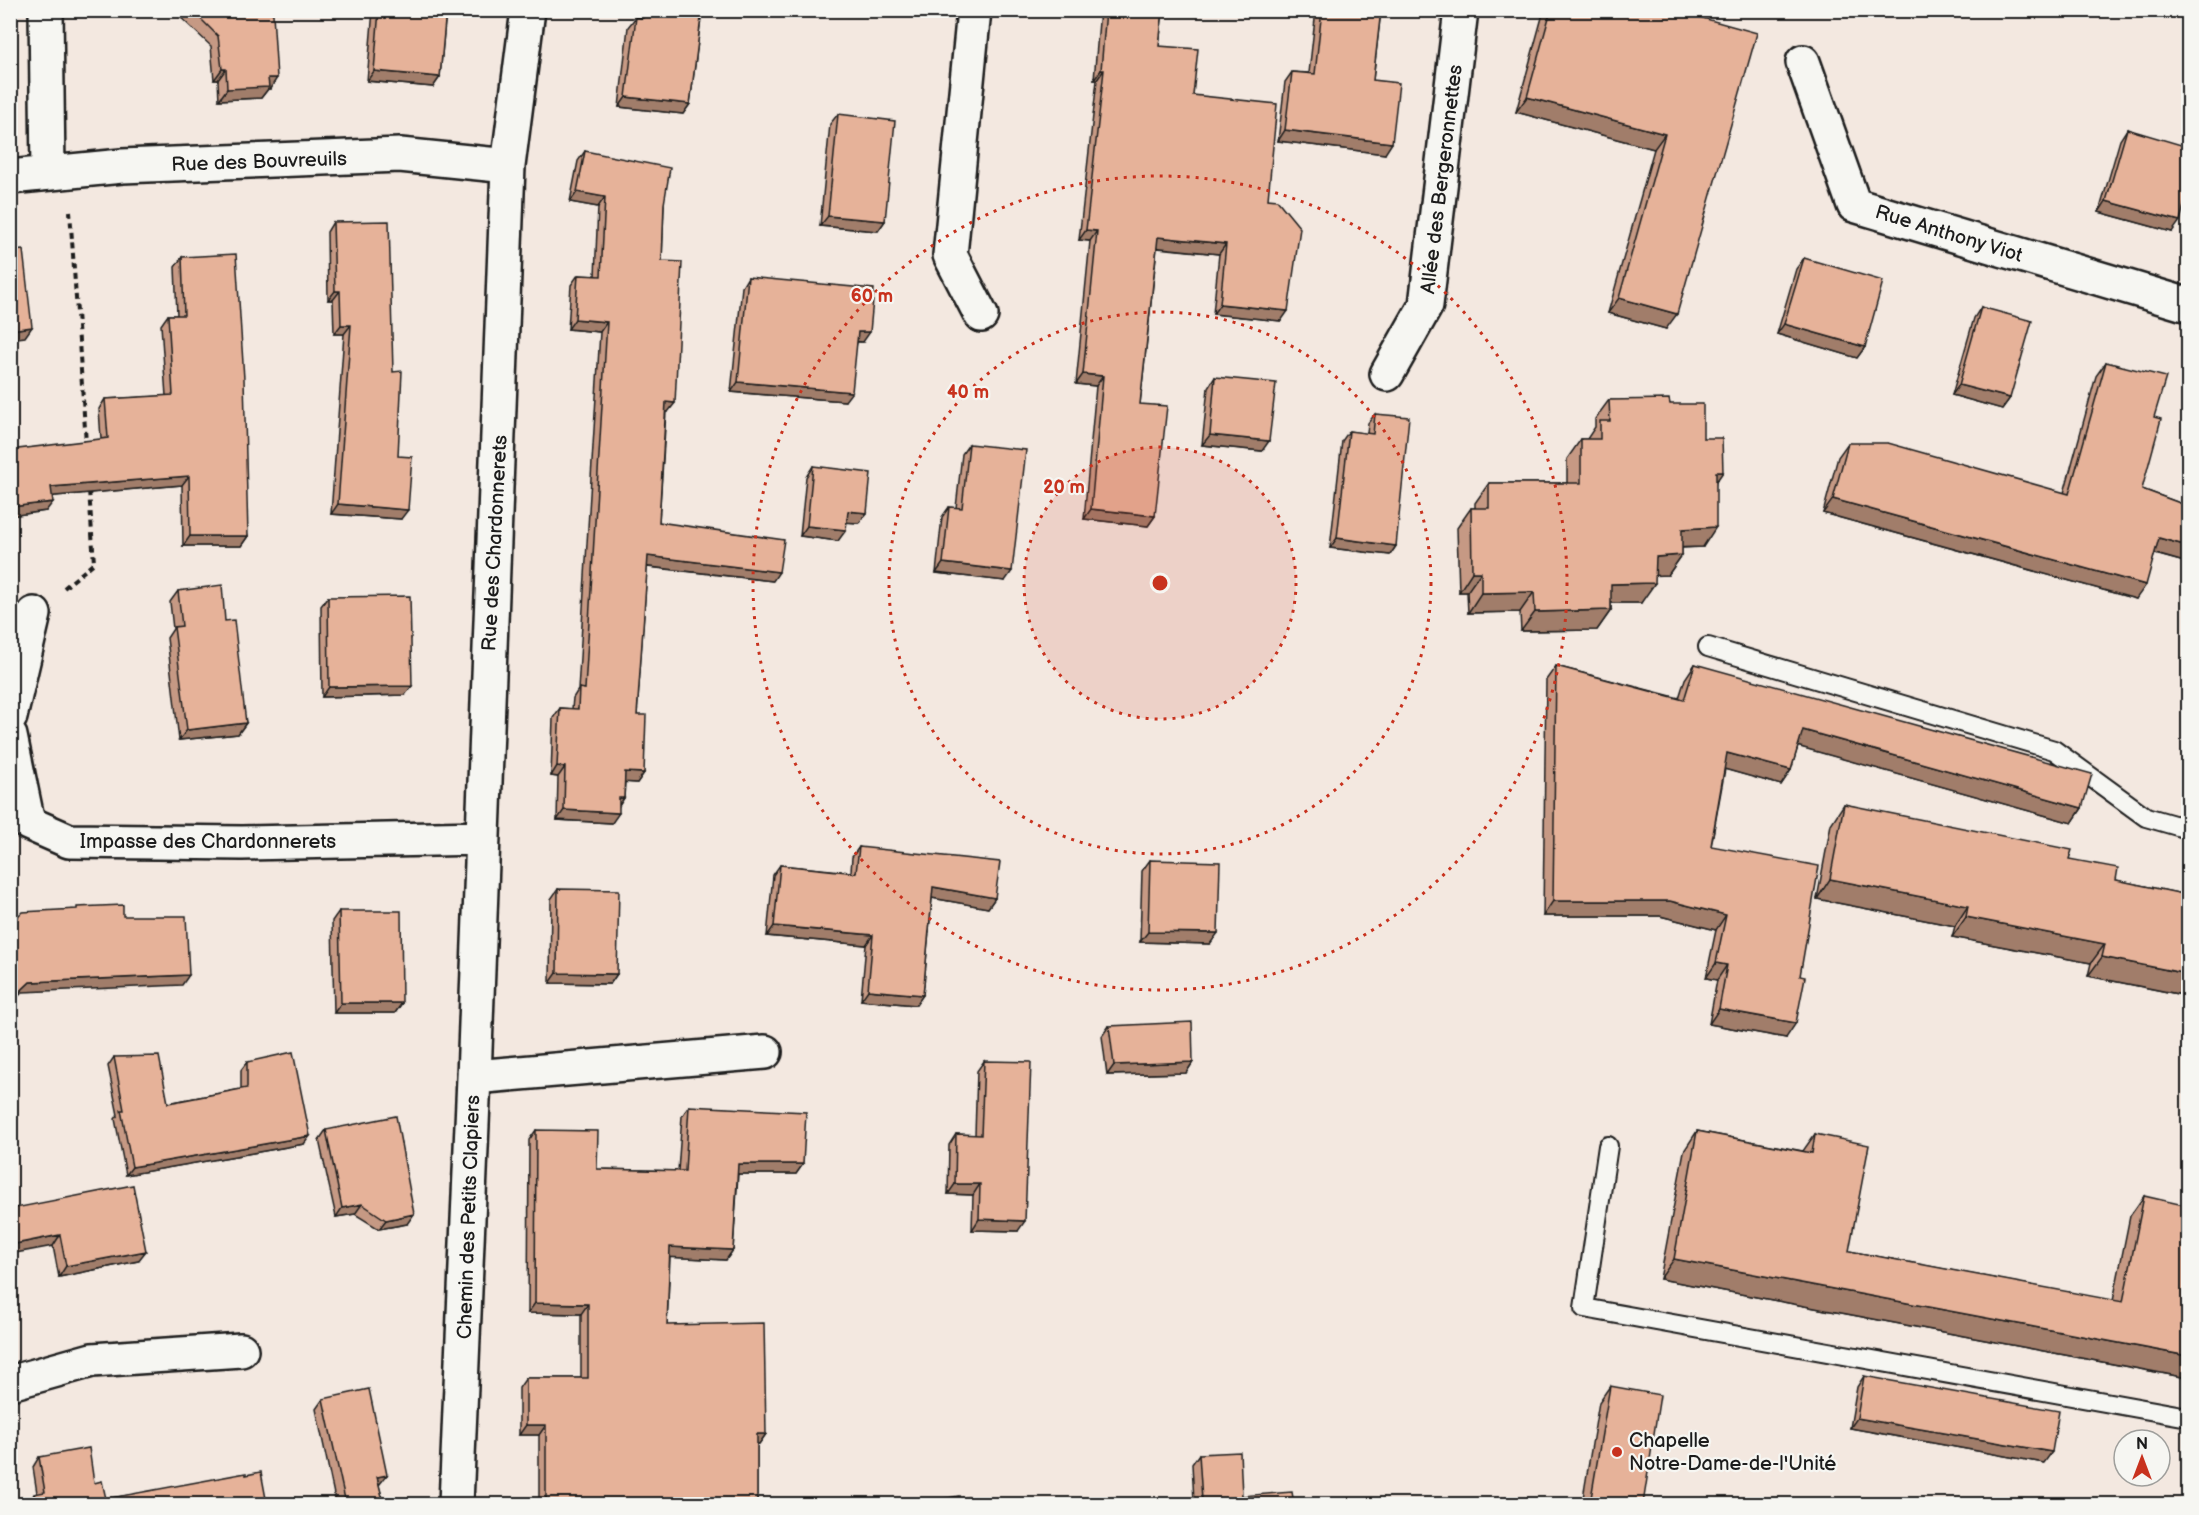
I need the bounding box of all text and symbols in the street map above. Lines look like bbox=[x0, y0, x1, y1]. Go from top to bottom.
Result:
street label: Allée des Bergeronnettes bbox=[1416, 63, 1468, 295]
street label: Rue des Bouvreuils bbox=[171, 147, 347, 177]
street label: Rue Anthony Viot bbox=[1872, 200, 2025, 268]
text: 60 m bbox=[851, 286, 893, 307]
text: 40 m bbox=[947, 382, 989, 403]
street label: Rue des Chardonnerets bbox=[477, 434, 513, 652]
text: 20 m bbox=[1043, 477, 1085, 498]
centre of rings bbox=[1150, 573, 1170, 593]
street label: Impasse des Chardonnerets bbox=[80, 830, 336, 854]
street label: Chemin des Petits Clapiers bbox=[453, 1094, 485, 1340]
north arrow bbox=[2112, 1428, 2172, 1488]
place label: Chapelle Notre-Dame-de-l'Unité bbox=[1629, 1429, 1836, 1476]
text: N bbox=[2136, 1435, 2148, 1454]
marker: Chapelle Notre-Dame-de-l'Unité bbox=[1610, 1445, 1624, 1459]

